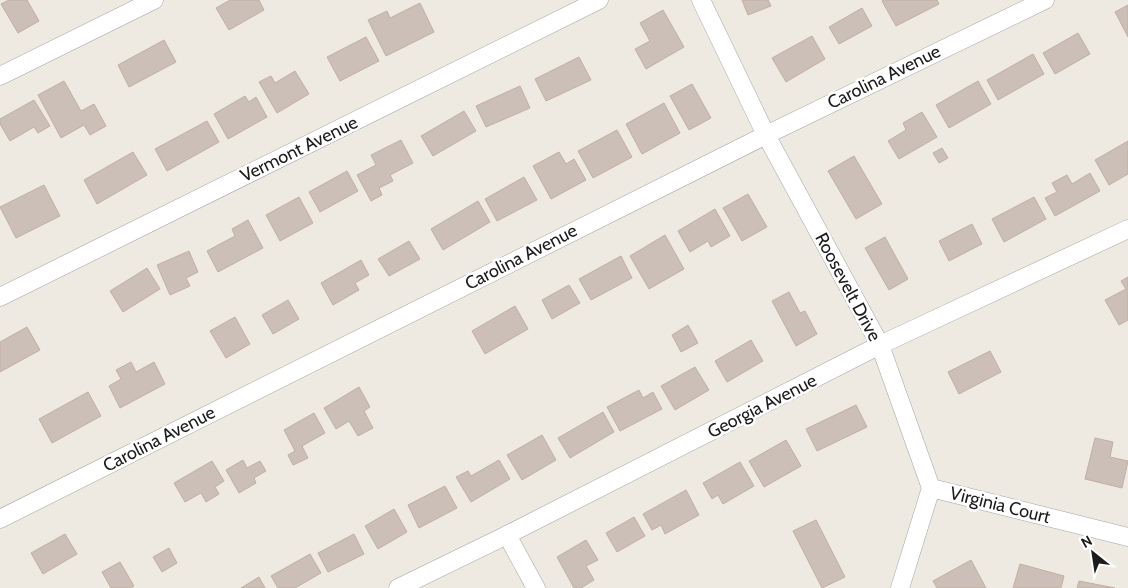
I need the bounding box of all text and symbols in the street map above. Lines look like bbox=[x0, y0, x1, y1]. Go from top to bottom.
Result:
street label: Carolina Avenue bbox=[824, 40, 944, 114]
street label: Vermont Avenue bbox=[237, 111, 361, 187]
street label: Carolina Avenue bbox=[461, 219, 581, 295]
street label: Roosevelt Drive bbox=[810, 229, 886, 345]
street label: Georgia Avenue bbox=[704, 369, 820, 443]
street label: Carolina Avenue bbox=[99, 401, 219, 477]
street label: Virginia Court bbox=[947, 482, 1053, 528]
north arrow bbox=[1068, 528, 1118, 578]
text: N bbox=[1078, 531, 1095, 552]

